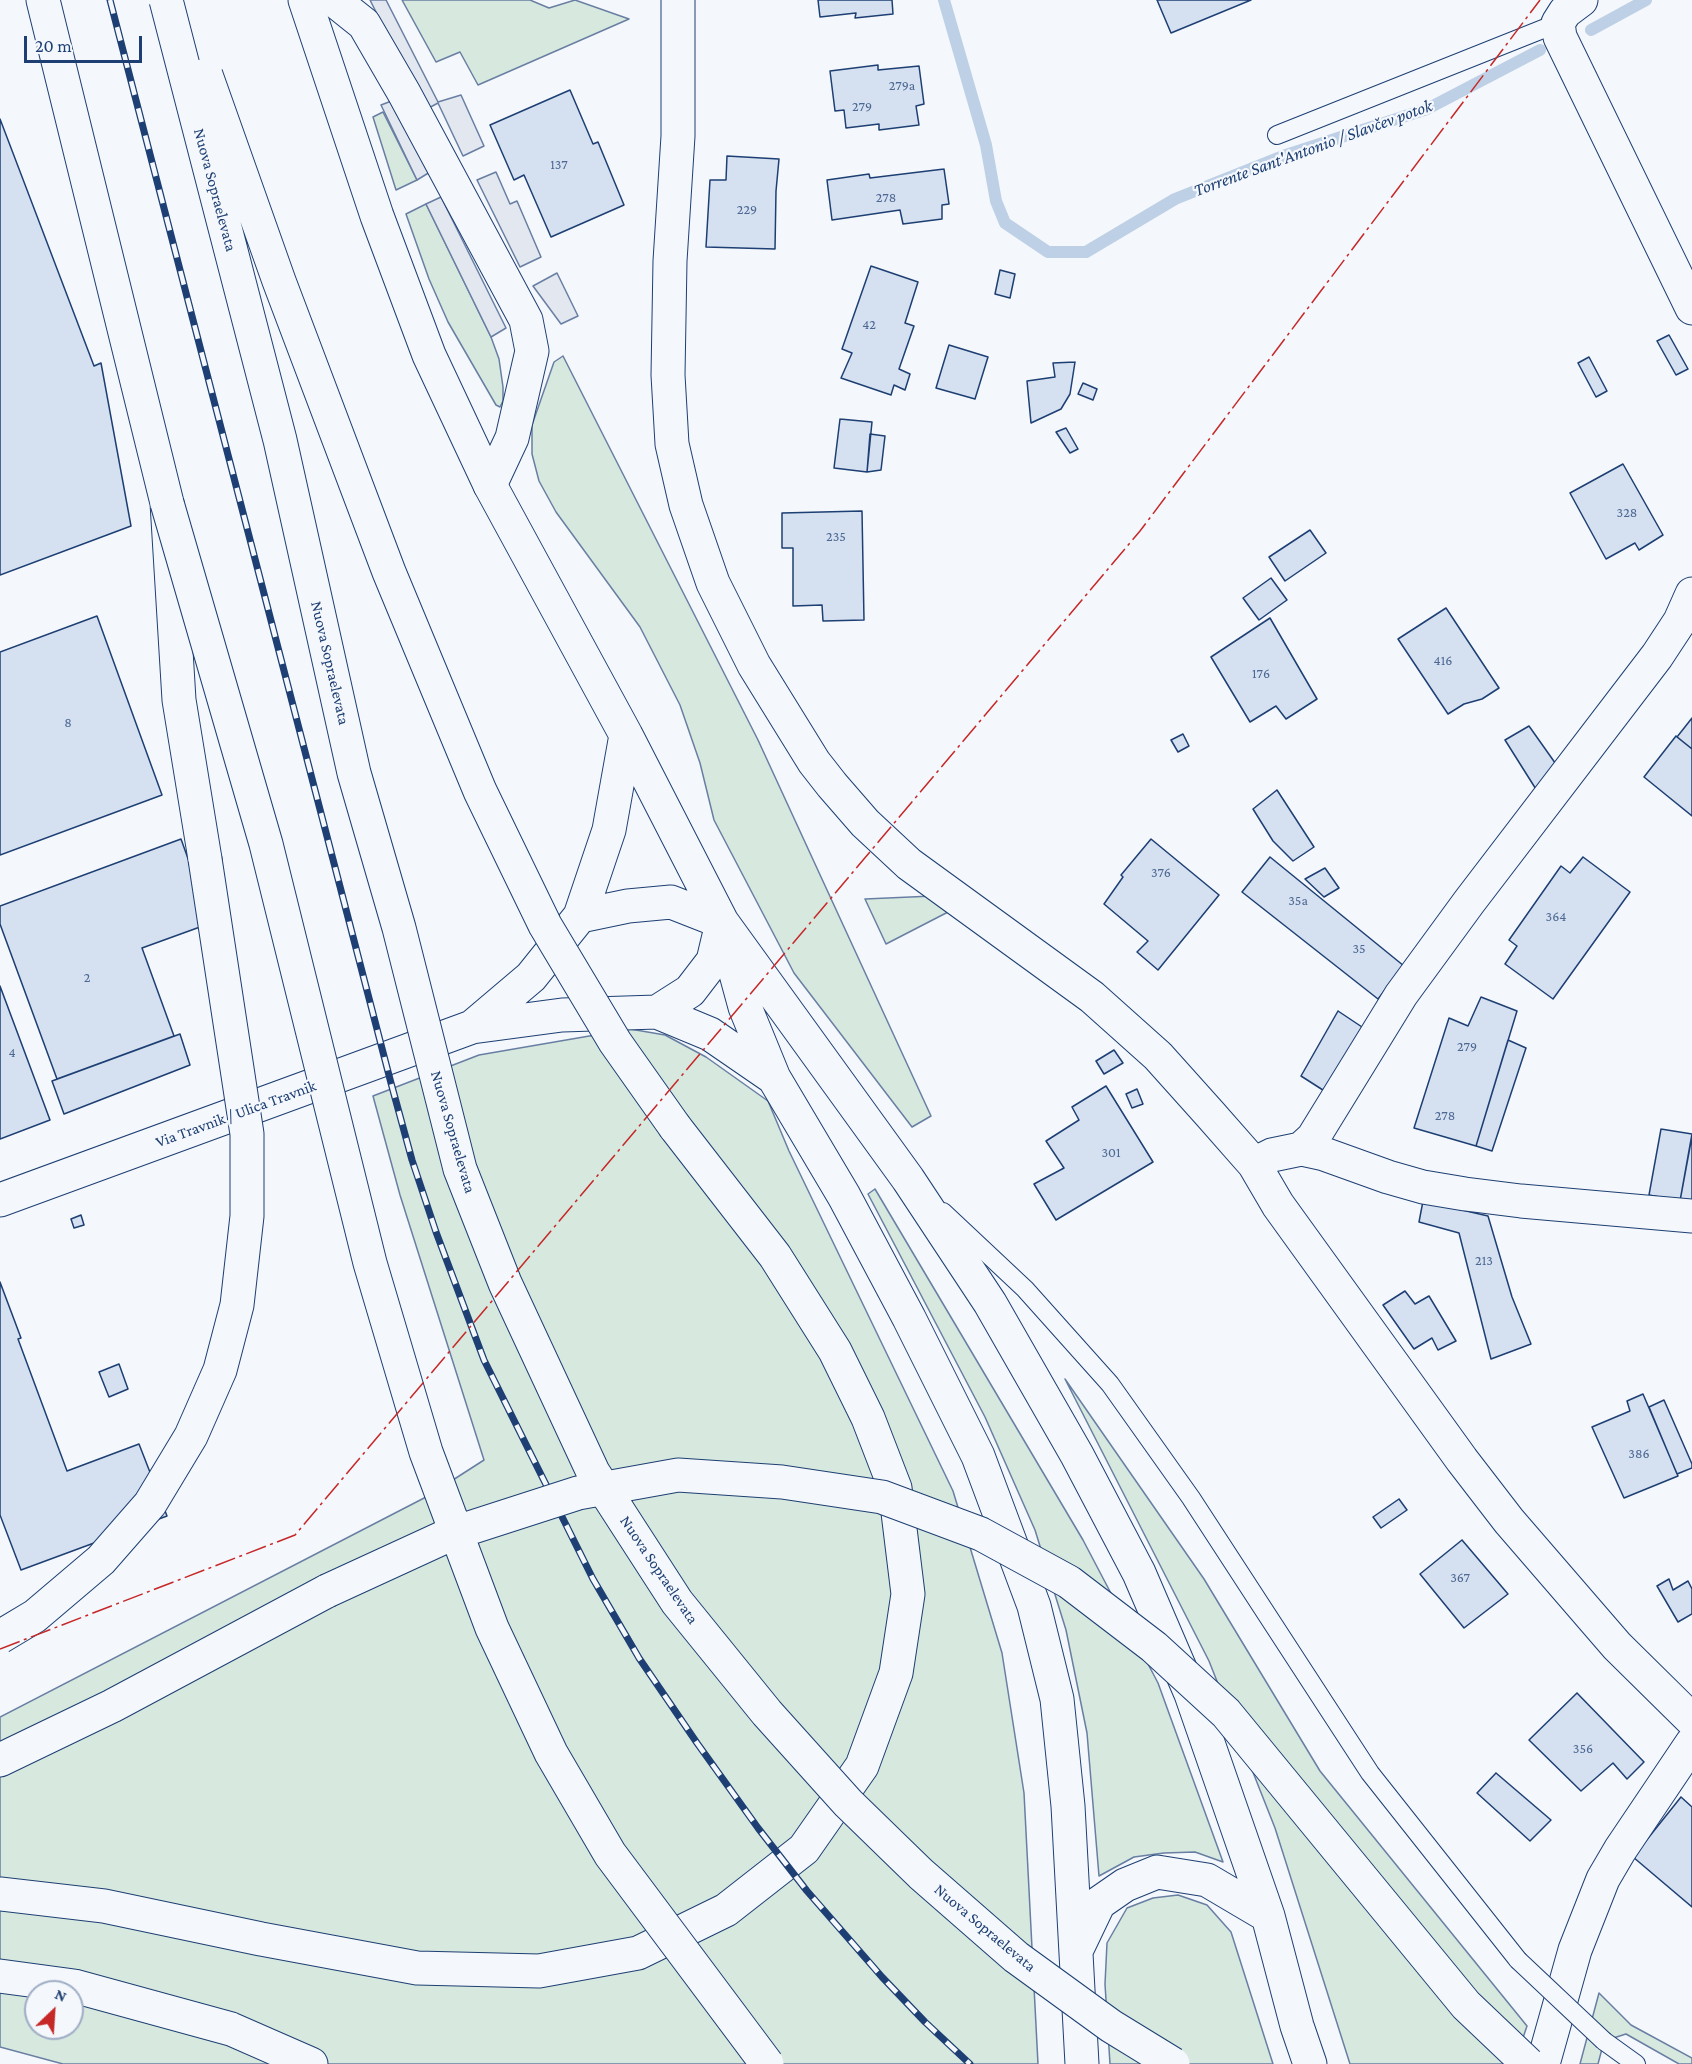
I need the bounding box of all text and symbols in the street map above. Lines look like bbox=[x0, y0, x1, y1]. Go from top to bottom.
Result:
scale bar bbox=[27, 24, 146, 62]
text: 20 m bbox=[35, 36, 72, 56]
house number: 279a bbox=[889, 78, 915, 94]
water label: Torrente Sant'Antonio / Slavčev potok bbox=[1191, 95, 1435, 201]
house number: 279 bbox=[852, 99, 872, 115]
street label: Nuova Sopraelevata bbox=[189, 126, 241, 254]
house number: 137 bbox=[550, 157, 568, 173]
house number: 278 bbox=[876, 190, 896, 206]
house number: 229 bbox=[737, 202, 757, 218]
house number: 42 bbox=[862, 317, 876, 333]
house number: 328 bbox=[1617, 505, 1637, 521]
house number: 235 bbox=[826, 529, 846, 545]
street label: Nuova Sopraelevata bbox=[306, 599, 354, 727]
house number: 416 bbox=[1434, 653, 1452, 669]
house number: 176 bbox=[1252, 666, 1270, 682]
house number: 8 bbox=[64, 715, 72, 731]
house number: 376 bbox=[1151, 865, 1171, 881]
house number: 35a bbox=[1288, 893, 1308, 909]
house number: 364 bbox=[1546, 909, 1566, 925]
house number: 35 bbox=[1352, 941, 1366, 957]
house number: 2 bbox=[84, 970, 90, 986]
house number: 279 bbox=[1457, 1039, 1477, 1055]
house number: 4 bbox=[8, 1045, 16, 1061]
street label: Nuova Sopraelevata bbox=[426, 1068, 480, 1196]
street label: Via Travnik / Ulica Travnik bbox=[153, 1076, 319, 1152]
house number: 278 bbox=[1435, 1108, 1455, 1124]
house number: 301 bbox=[1101, 1145, 1121, 1161]
house number: 213 bbox=[1475, 1253, 1493, 1269]
house number: 386 bbox=[1628, 1446, 1650, 1462]
street label: Nuova Sopraelevata bbox=[616, 1512, 702, 1628]
house number: 367 bbox=[1450, 1570, 1470, 1586]
house number: 356 bbox=[1573, 1741, 1593, 1757]
street label: Nuova Sopraelevata bbox=[930, 1880, 1040, 1976]
north arrow bbox=[24, 1980, 84, 2040]
text: N bbox=[52, 1985, 70, 2005]

